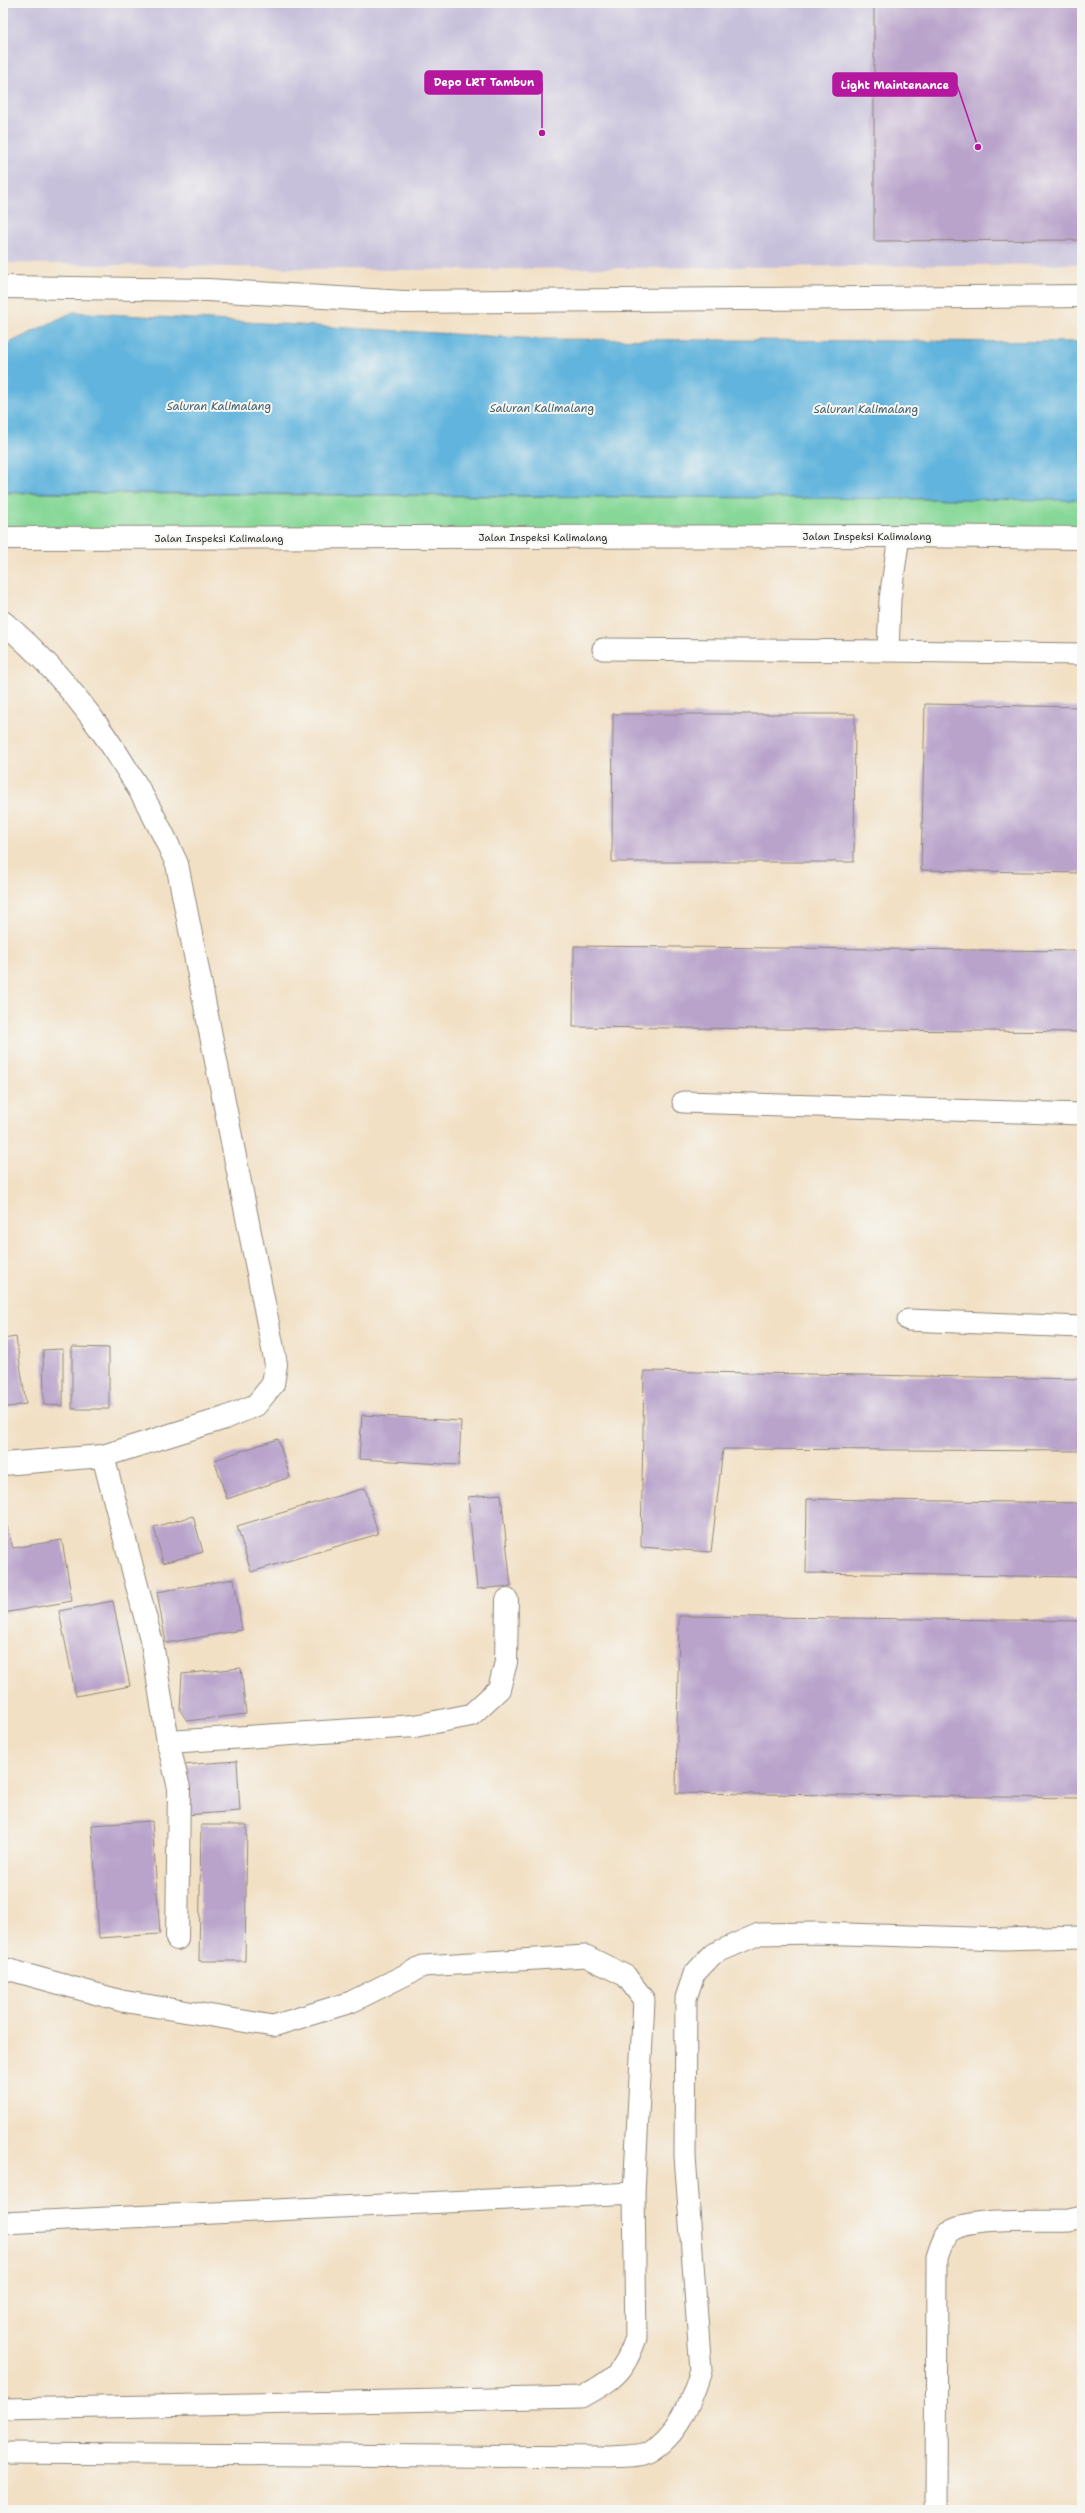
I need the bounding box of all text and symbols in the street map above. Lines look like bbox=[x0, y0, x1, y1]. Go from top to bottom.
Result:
callout: Depo LRT Tambun bbox=[425, 71, 542, 94]
callout: Light Maintenance bbox=[833, 73, 957, 96]
text: Depo LRT Tambun bbox=[434, 75, 535, 90]
text: Light Maintenance bbox=[841, 78, 950, 93]
water label: Saluran Kalimalang bbox=[167, 399, 271, 414]
water label: Saluran Kalimalang bbox=[490, 401, 594, 416]
water label: Saluran Kalimalang bbox=[814, 402, 918, 417]
street label: Jalan Inspeksi Kalimalang bbox=[803, 530, 931, 543]
street label: Jalan Inspeksi Kalimalang bbox=[479, 531, 607, 544]
street label: Jalan Inspeksi Kalimalang bbox=[155, 532, 283, 545]

